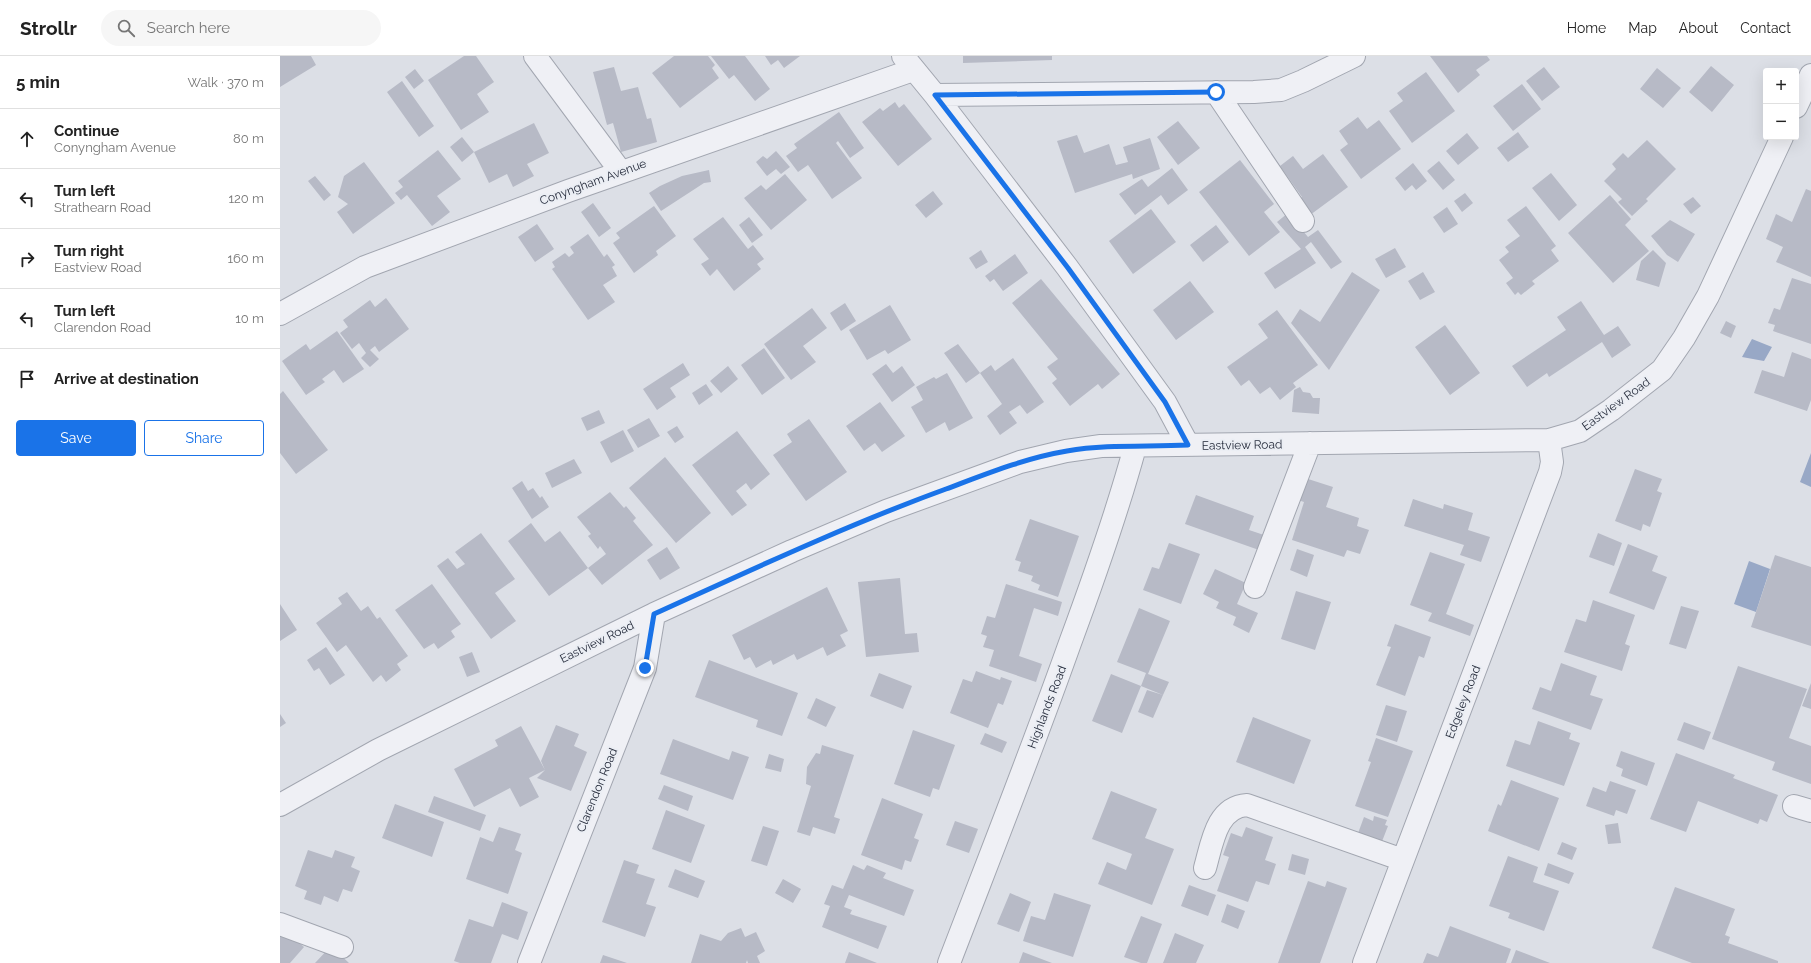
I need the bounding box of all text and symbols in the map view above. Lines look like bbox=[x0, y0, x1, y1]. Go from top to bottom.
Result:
search box bbox=[101, 10, 381, 46]
text: Strollr bbox=[20, 17, 77, 39]
icon: search bbox=[115, 17, 137, 39]
text: Search here bbox=[147, 19, 230, 37]
text: Home bbox=[1567, 20, 1606, 36]
text: Map bbox=[1628, 20, 1657, 36]
text: About bbox=[1679, 20, 1718, 36]
text: Contact bbox=[1740, 20, 1791, 36]
map controls bbox=[1763, 68, 1799, 140]
button: + bbox=[1763, 68, 1799, 104]
text: 5 min bbox=[16, 72, 60, 92]
text: Walk · 370 m bbox=[187, 75, 264, 90]
route start bbox=[1207, 83, 1225, 101]
button: − bbox=[1763, 104, 1799, 140]
text: Continue bbox=[54, 122, 119, 140]
icon: ahead bbox=[16, 128, 38, 150]
text: 80 m bbox=[233, 131, 264, 146]
text: Conyngham Avenue bbox=[54, 140, 176, 155]
street label: Conyngham Avenue bbox=[538, 156, 648, 208]
text: Turn left bbox=[54, 182, 115, 200]
icon: left bbox=[16, 188, 38, 210]
text: 120 m bbox=[228, 191, 264, 206]
text: Strathearn Road bbox=[54, 200, 151, 215]
text: Turn right bbox=[54, 242, 124, 260]
icon: right bbox=[16, 248, 38, 270]
text: 160 m bbox=[227, 251, 264, 266]
text: Eastview Road bbox=[54, 260, 142, 275]
text: Turn left bbox=[54, 302, 115, 320]
icon: left bbox=[16, 308, 38, 330]
text: 10 m bbox=[235, 311, 264, 326]
text: Clarendon Road bbox=[54, 320, 151, 335]
icon: arrive bbox=[16, 368, 38, 390]
text: Arrive at destination bbox=[54, 370, 199, 388]
street label: Eastview Road bbox=[1579, 375, 1653, 433]
button: Save bbox=[16, 420, 136, 456]
button: Share bbox=[144, 420, 264, 456]
street label: Eastview Road bbox=[1201, 437, 1283, 453]
street label: Eastview Road bbox=[558, 618, 636, 666]
route end bbox=[636, 659, 654, 677]
street label: Edgeley Road bbox=[1443, 663, 1483, 741]
street label: Highlands Road bbox=[1025, 664, 1069, 750]
street label: Clarendon Road bbox=[574, 746, 620, 834]

